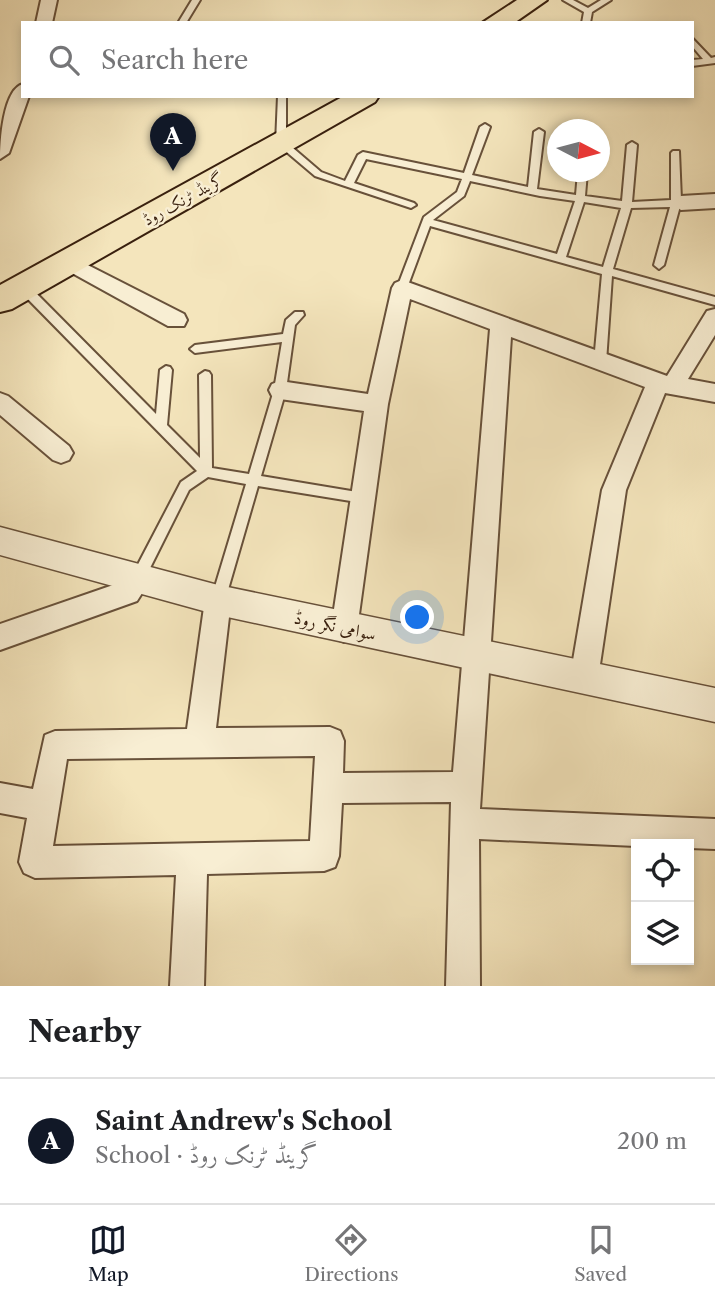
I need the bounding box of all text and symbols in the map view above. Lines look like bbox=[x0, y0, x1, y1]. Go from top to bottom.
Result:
search box bbox=[21, 21, 694, 98]
icon: search bbox=[45, 41, 83, 79]
text: Search here bbox=[101, 44, 248, 76]
pin: A bbox=[150, 113, 196, 171]
north arrow bbox=[547, 119, 610, 182]
street label: گرینڈ ٹرنک روڈ bbox=[139, 169, 227, 230]
your location bbox=[400, 600, 434, 634]
street label: سوامی نگر روڈ bbox=[292, 607, 378, 646]
map controls bbox=[631, 839, 694, 965]
button: locate bbox=[631, 839, 694, 902]
button: layers bbox=[631, 902, 694, 965]
text: Nearby bbox=[28, 1013, 141, 1050]
text: Saint Andrew's School bbox=[95, 1105, 392, 1137]
text: A bbox=[42, 1127, 60, 1155]
text: 200 m bbox=[617, 1127, 687, 1155]
text: School · گرینڈ ٹرنک روڈ bbox=[95, 1141, 317, 1169]
tab: Map bbox=[88, 1221, 129, 1286]
tab: Directions bbox=[305, 1221, 398, 1286]
tab: Saved bbox=[574, 1221, 627, 1286]

